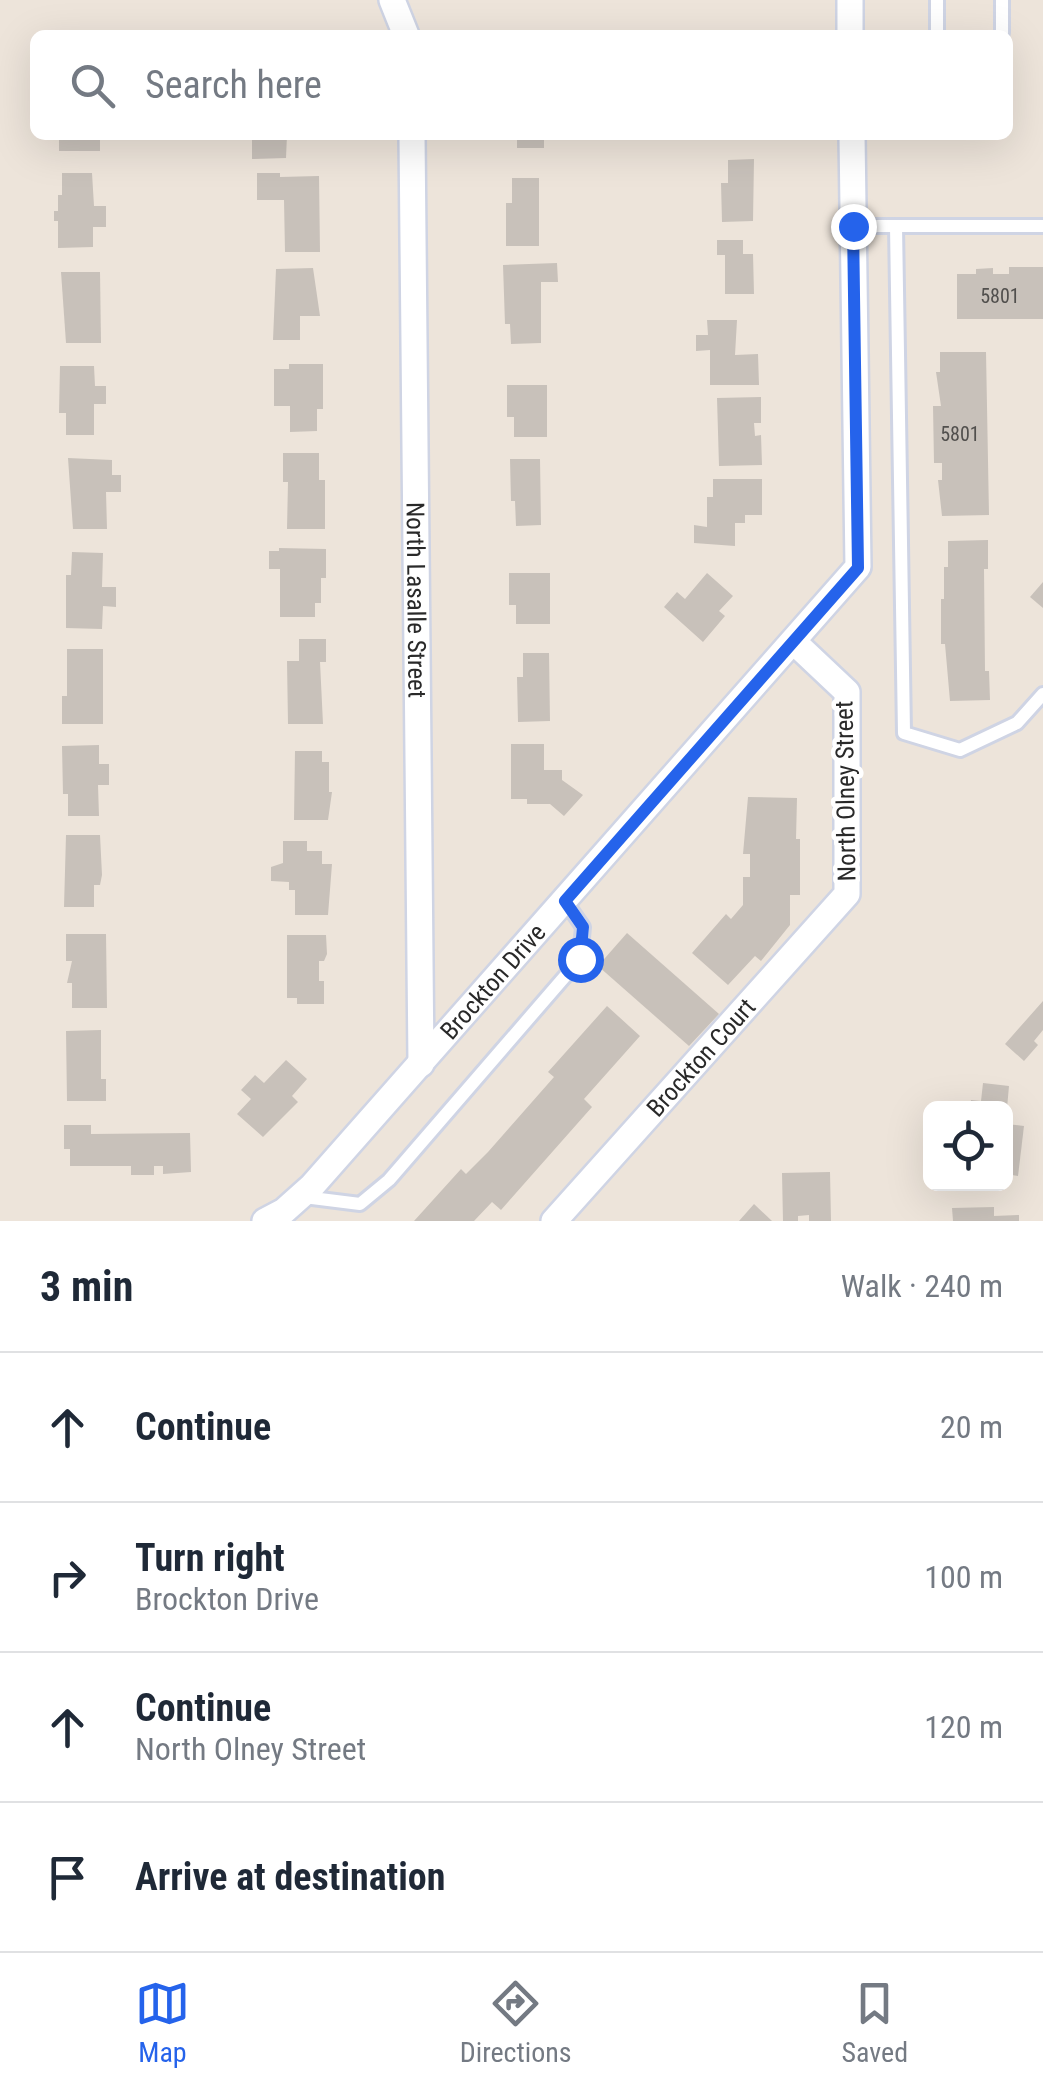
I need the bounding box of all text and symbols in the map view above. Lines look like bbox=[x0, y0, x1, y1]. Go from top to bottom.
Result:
search box bbox=[30, 30, 1013, 140]
icon: search bbox=[65, 58, 120, 113]
text: Search here bbox=[145, 63, 322, 107]
route end bbox=[831, 204, 877, 250]
house number: 5801 bbox=[980, 284, 1020, 308]
house number: 5801 bbox=[940, 422, 980, 446]
street label: North Lasalle Street bbox=[401, 502, 431, 698]
street label: North Olney Street bbox=[829, 700, 862, 882]
street label: Brockton Drive bbox=[434, 918, 551, 1045]
route start bbox=[558, 937, 604, 983]
street label: Brockton Court bbox=[641, 993, 762, 1122]
map controls bbox=[923, 1101, 1013, 1191]
button: locate bbox=[923, 1101, 1013, 1191]
text: 3 min bbox=[40, 1262, 133, 1311]
text: Walk · 240 m bbox=[841, 1267, 1003, 1305]
icon: ahead bbox=[40, 1400, 95, 1455]
text: Continue bbox=[135, 1405, 271, 1449]
text: 20 m bbox=[940, 1408, 1003, 1446]
text: Turn right bbox=[135, 1536, 285, 1580]
icon: right bbox=[40, 1550, 95, 1605]
text: 100 m bbox=[924, 1558, 1003, 1596]
text: Brockton Drive bbox=[135, 1580, 319, 1618]
text: Continue bbox=[135, 1686, 271, 1730]
icon: ahead bbox=[40, 1700, 95, 1755]
text: 120 m bbox=[924, 1708, 1003, 1746]
text: North Olney Street bbox=[135, 1730, 366, 1768]
icon: arrive bbox=[40, 1850, 95, 1905]
text: Arrive at destination bbox=[135, 1855, 445, 1899]
tab: Map bbox=[135, 1976, 190, 2069]
tab: Directions bbox=[460, 1976, 572, 2069]
tab: Saved bbox=[841, 1976, 908, 2069]

